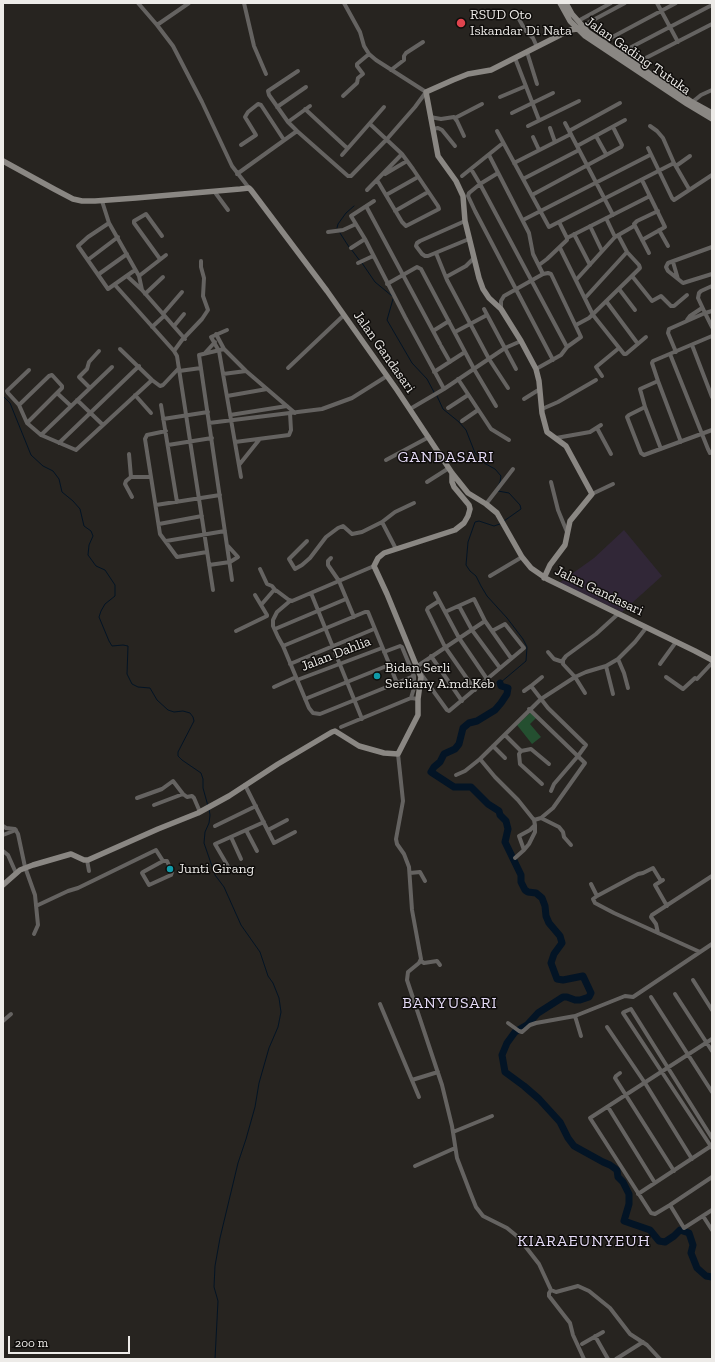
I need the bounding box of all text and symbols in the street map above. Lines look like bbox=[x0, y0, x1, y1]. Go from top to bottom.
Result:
place label: RSUD Oto Iskandar Di Nata bbox=[470, 7, 572, 40]
street label: Jalan Gading Tutuka bbox=[582, 13, 694, 99]
marker: RSUD Oto Iskandar Di Nata bbox=[455, 17, 467, 29]
street label: Jalan Gandasari bbox=[350, 308, 418, 396]
district label: GANDASARI bbox=[398, 447, 494, 467]
street label: Jalan Gandasari bbox=[552, 562, 646, 620]
street label: Jalan Dahlia bbox=[299, 633, 373, 675]
place label: Bidan Serli Serliany A.md.Keb bbox=[385, 660, 495, 692]
marker: Bidan Serli Serliany A.md.Keb bbox=[372, 671, 382, 681]
place label: Junti Girang bbox=[178, 861, 254, 877]
marker: Junti Girang bbox=[165, 864, 175, 874]
district label: BANYUSARI bbox=[402, 993, 498, 1013]
district label: KIARAEUNYEUH bbox=[517, 1231, 651, 1251]
scale bar bbox=[10, 1328, 132, 1354]
text: 200 m bbox=[15, 1336, 48, 1350]

